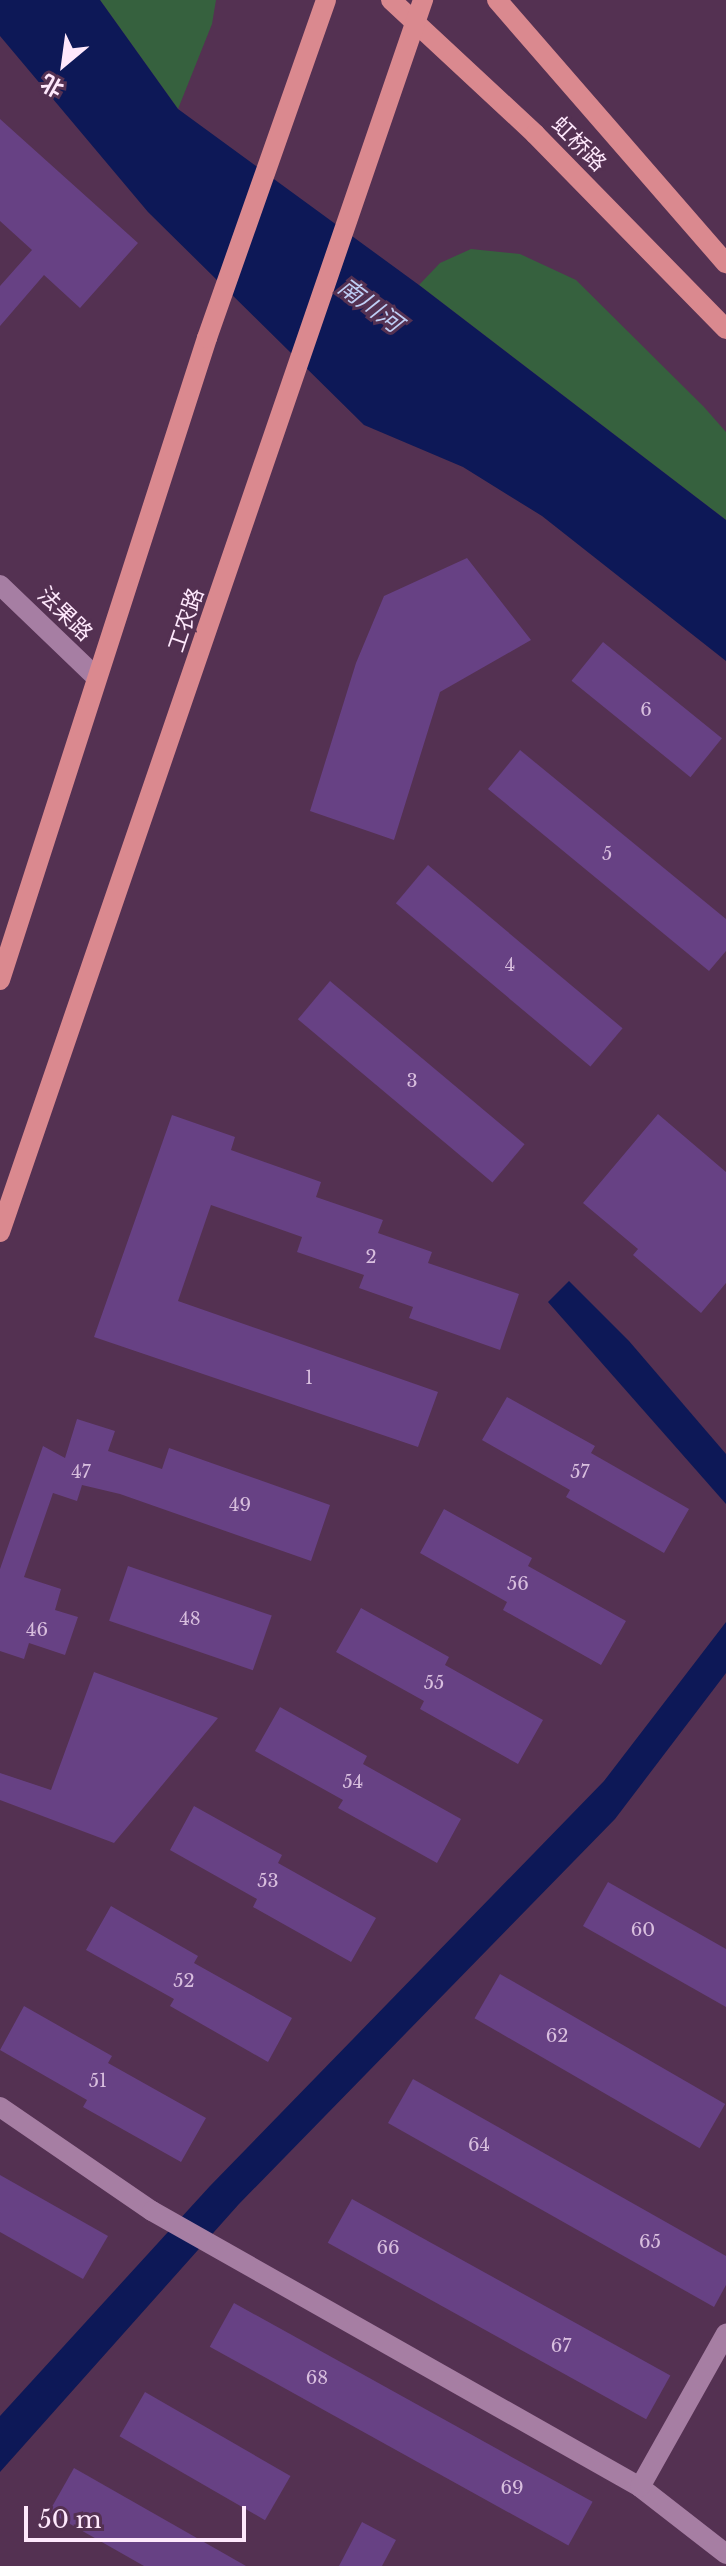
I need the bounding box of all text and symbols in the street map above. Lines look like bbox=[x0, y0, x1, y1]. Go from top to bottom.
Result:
north arrow bbox=[24, 24, 104, 104]
text: 北 bbox=[36, 68, 68, 103]
street label: 虹桥路 bbox=[546, 111, 612, 177]
water label: 南川河 bbox=[333, 272, 407, 338]
street label: 法果路 bbox=[32, 582, 98, 646]
street label: 工农路 bbox=[163, 585, 209, 655]
house number: 6 bbox=[640, 699, 652, 721]
house number: 5 bbox=[602, 843, 612, 865]
house number: 4 bbox=[505, 954, 515, 976]
house number: 3 bbox=[406, 1070, 418, 1092]
house number: 2 bbox=[365, 1246, 377, 1268]
house number: 1 bbox=[305, 1367, 313, 1389]
house number: 47 bbox=[71, 1461, 91, 1483]
house number: 57 bbox=[570, 1461, 590, 1483]
house number: 49 bbox=[229, 1494, 251, 1516]
house number: 56 bbox=[507, 1573, 529, 1595]
house number: 48 bbox=[179, 1608, 201, 1630]
house number: 46 bbox=[26, 1619, 48, 1641]
house number: 55 bbox=[424, 1672, 444, 1694]
house number: 54 bbox=[343, 1771, 363, 1793]
house number: 53 bbox=[257, 1870, 279, 1892]
house number: 60 bbox=[631, 1919, 655, 1941]
house number: 52 bbox=[173, 1970, 195, 1992]
house number: 62 bbox=[546, 2025, 568, 2047]
house number: 51 bbox=[89, 2070, 107, 2092]
house number: 64 bbox=[468, 2134, 490, 2156]
house number: 65 bbox=[639, 2231, 661, 2253]
house number: 66 bbox=[376, 2237, 400, 2259]
house number: 67 bbox=[551, 2335, 571, 2357]
house number: 68 bbox=[306, 2367, 328, 2389]
house number: 69 bbox=[500, 2477, 524, 2499]
scale bar bbox=[28, 2490, 250, 2540]
text: 50 m bbox=[38, 2505, 101, 2534]

